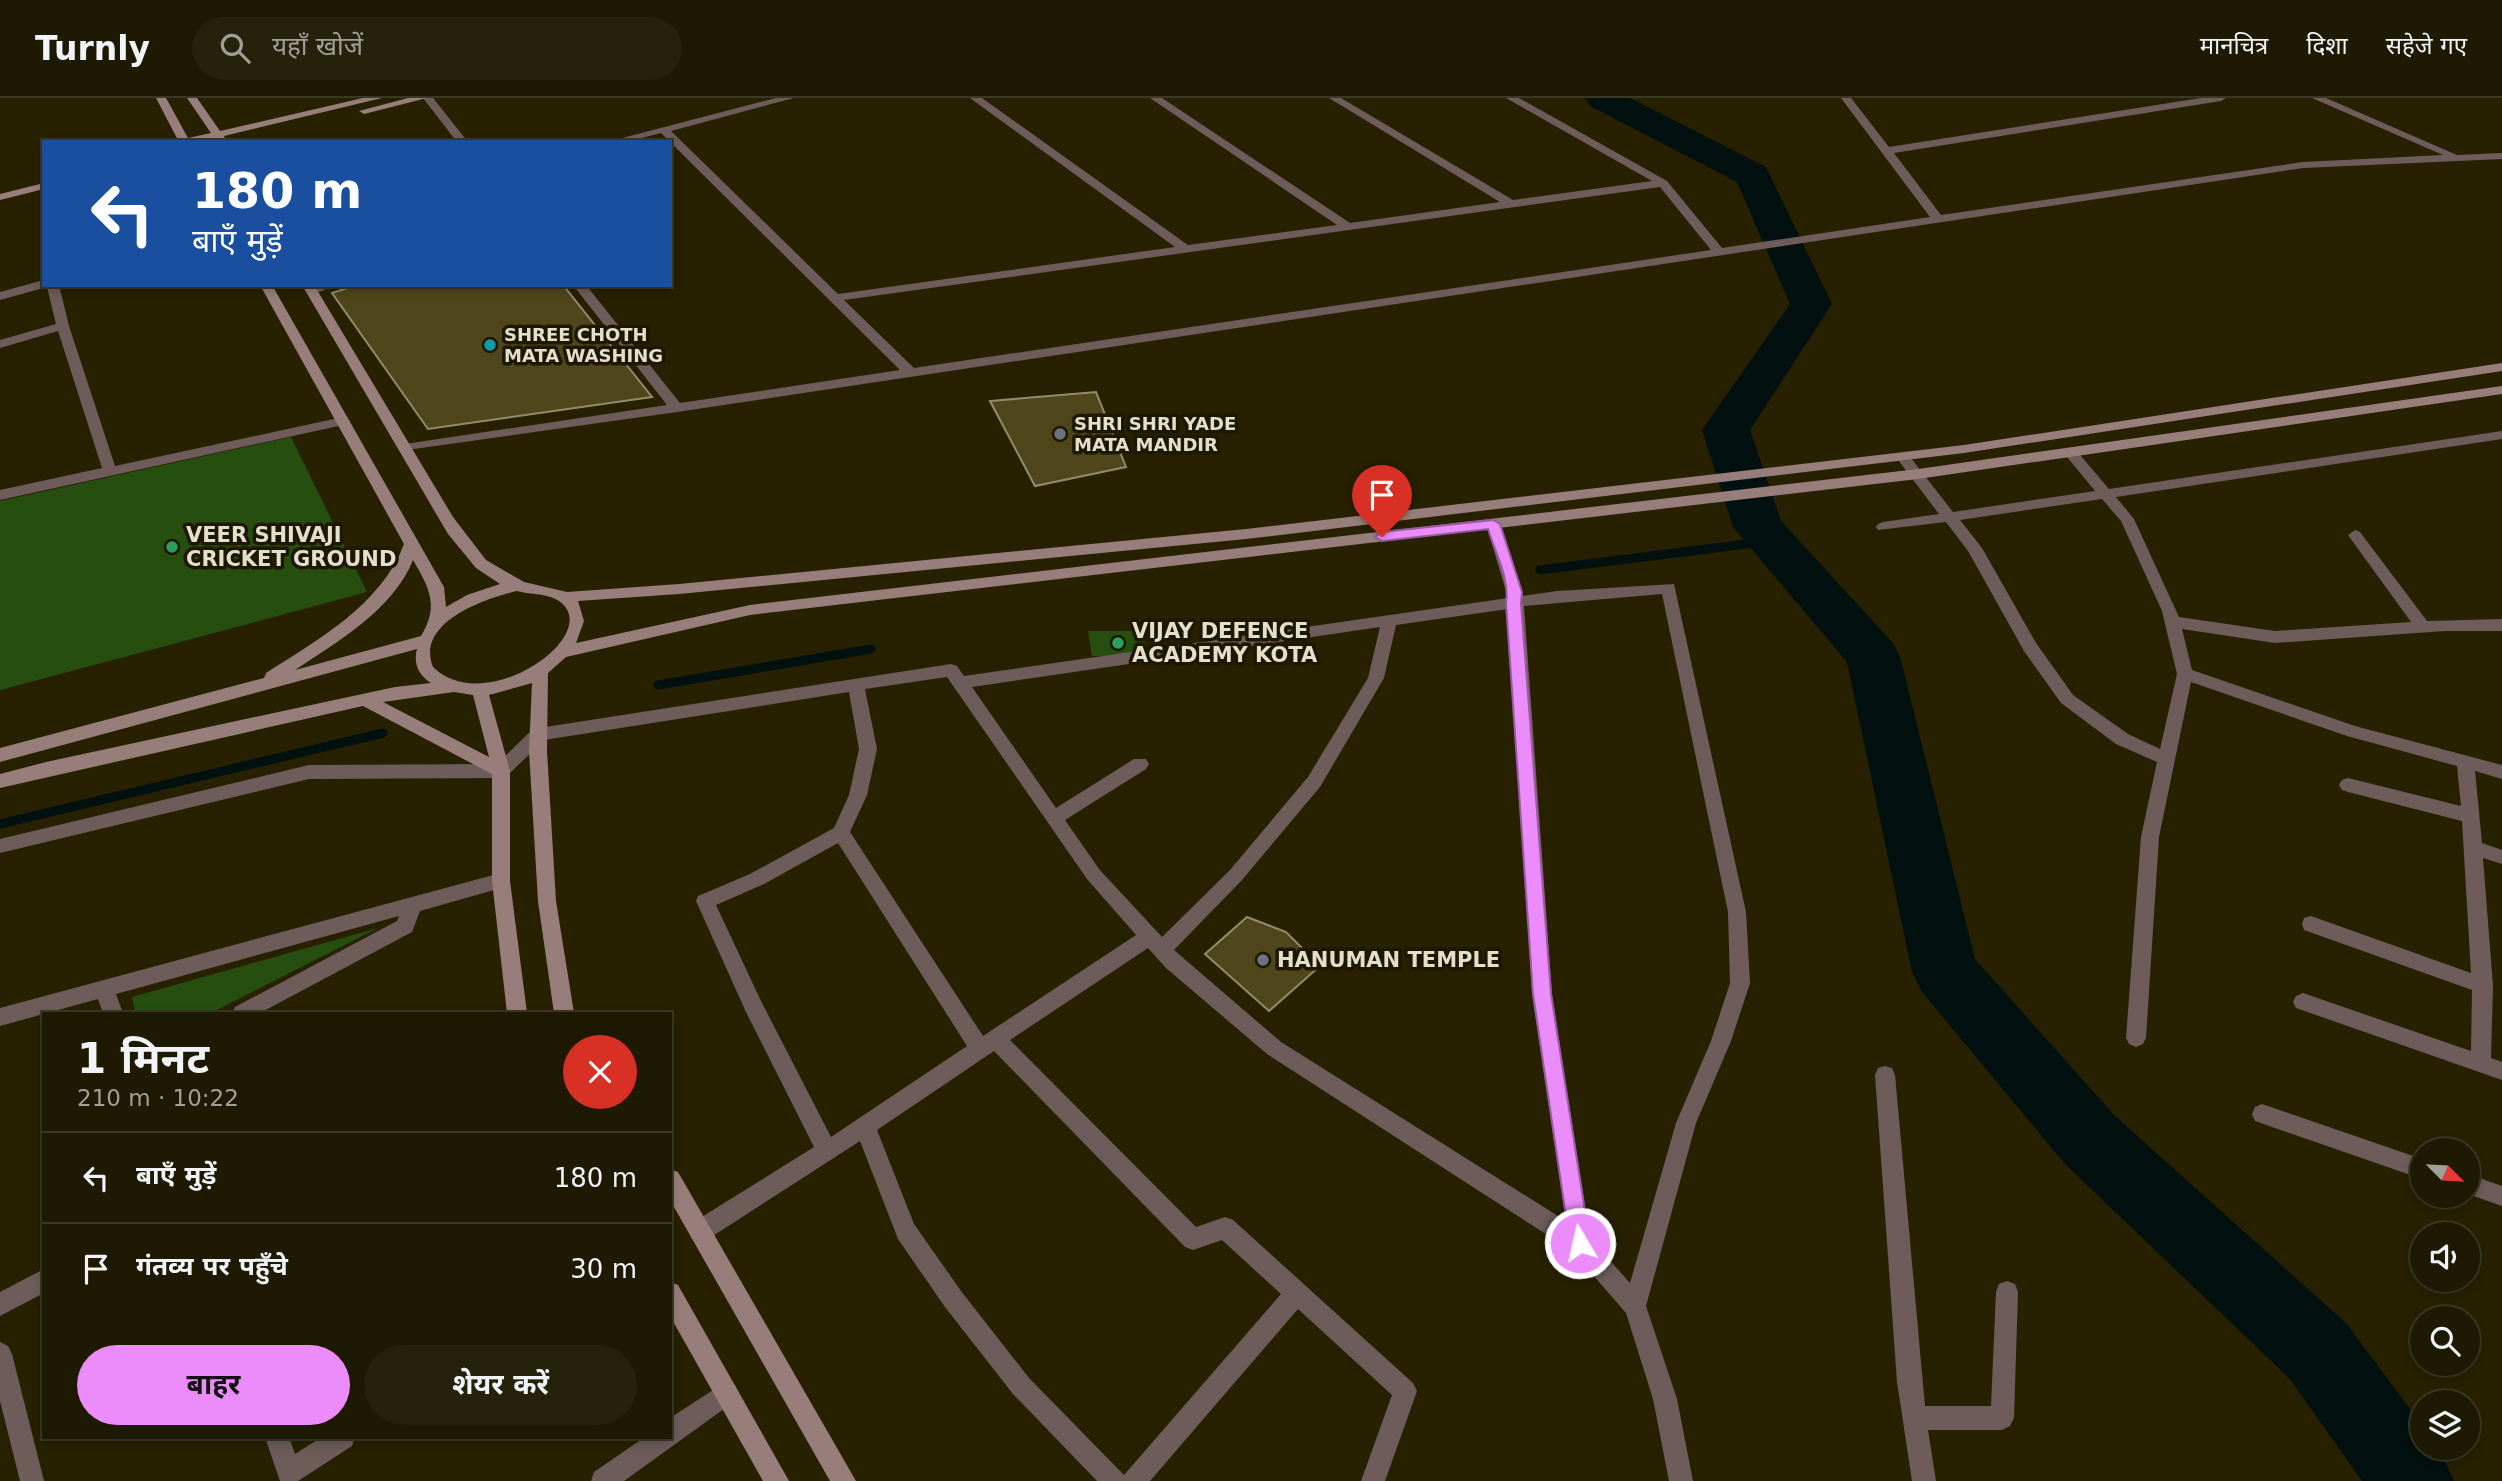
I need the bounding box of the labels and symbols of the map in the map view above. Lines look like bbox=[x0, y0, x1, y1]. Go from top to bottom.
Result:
place label: SHREE CHOTH MATA WASHING bbox=[504, 324, 663, 366]
marker: SHREE CHOTH MATA WASHING bbox=[482, 337, 498, 353]
place label: SHRI SHRI YADE MATA MANDIR bbox=[1074, 413, 1236, 455]
marker: SHRI SHRI YADE MATA MANDIR bbox=[1052, 426, 1068, 442]
pin bbox=[1352, 465, 1412, 537]
place label: VEER SHIVAJI CRICKET GROUND bbox=[186, 523, 396, 571]
marker: VEER SHIVAJI CRICKET GROUND bbox=[164, 539, 180, 555]
place label: VIJAY DEFENCE ACADEMY KOTA bbox=[1132, 619, 1318, 667]
marker: VIJAY DEFENCE ACADEMY KOTA bbox=[1110, 635, 1126, 651]
place label: HANUMAN TEMPLE bbox=[1277, 948, 1500, 972]
marker: HANUMAN TEMPLE bbox=[1255, 952, 1271, 968]
north arrow bbox=[2410, 1138, 2480, 1208]
position arrow bbox=[1543, 1206, 1617, 1280]

